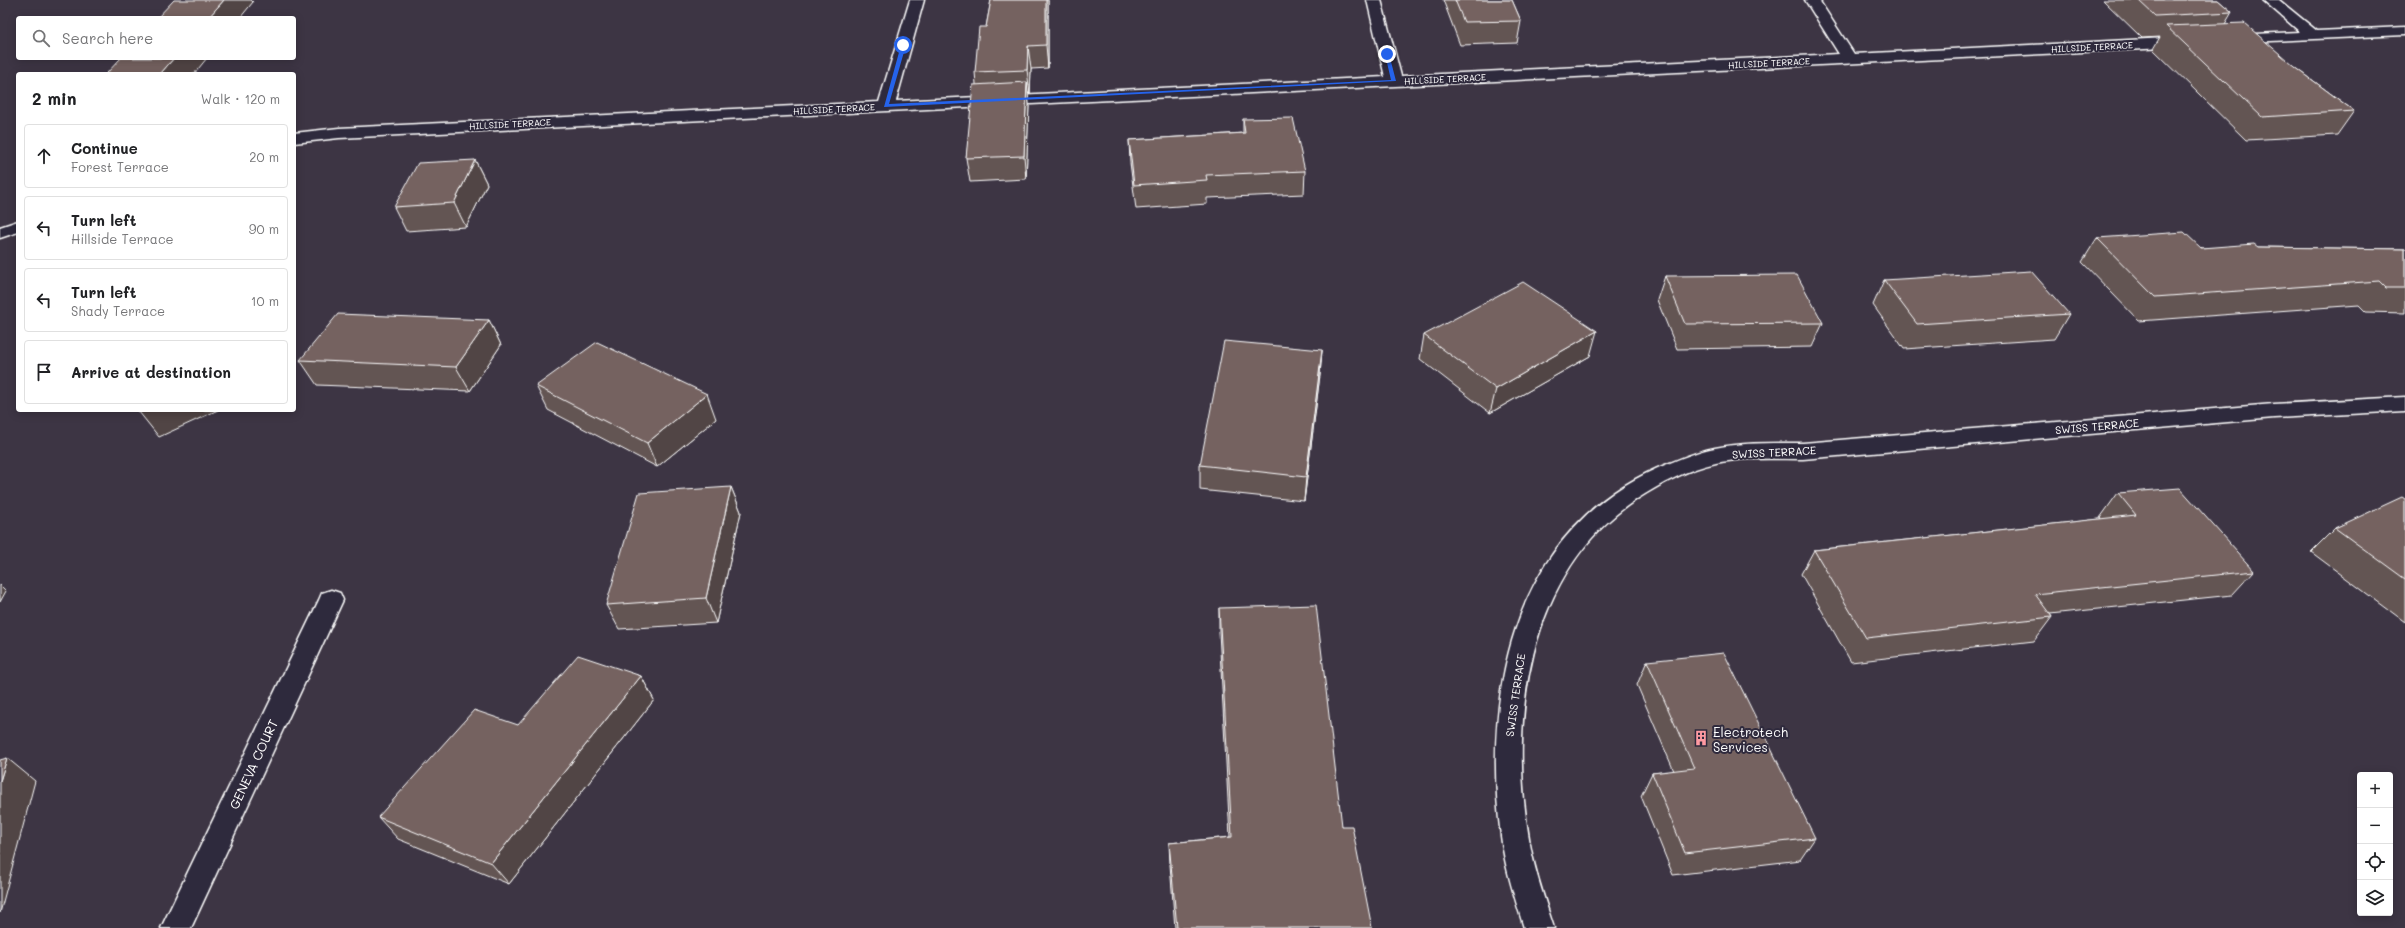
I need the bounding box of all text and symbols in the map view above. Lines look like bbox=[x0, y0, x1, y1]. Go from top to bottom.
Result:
search box bbox=[16, 16, 296, 60]
icon: search bbox=[30, 27, 52, 49]
text: Search here bbox=[62, 28, 153, 48]
route start bbox=[894, 36, 912, 54]
street label: HILLSIDE TERRACE bbox=[2051, 39, 2133, 55]
route end bbox=[1378, 45, 1396, 63]
street label: HILLSIDE TERRACE bbox=[1728, 55, 1810, 71]
street label: HILLSIDE TERRACE bbox=[1404, 71, 1486, 87]
text: 2 min bbox=[32, 87, 77, 109]
text: Walk · 120 m bbox=[201, 90, 280, 107]
street label: HILLSIDE TERRACE bbox=[793, 101, 875, 117]
street label: HILLSIDE TERRACE bbox=[469, 116, 551, 132]
text: Continue bbox=[71, 138, 138, 158]
icon: ahead bbox=[33, 145, 55, 167]
text: 20 m bbox=[249, 148, 279, 165]
text: Forest Terrace bbox=[71, 158, 169, 175]
text: Turn left bbox=[71, 210, 136, 230]
icon: left bbox=[33, 217, 55, 239]
text: 90 m bbox=[249, 220, 279, 237]
text: Hillside Terrace bbox=[71, 230, 174, 247]
text: Turn left bbox=[71, 282, 136, 302]
icon: left bbox=[33, 289, 55, 311]
text: 10 m bbox=[251, 292, 279, 309]
text: Shady Terrace bbox=[71, 302, 165, 319]
icon: arrive bbox=[33, 361, 55, 383]
text: Arrive at destination bbox=[71, 362, 231, 382]
street label: SWISS TERRACE bbox=[2054, 415, 2140, 437]
street label: SWISS TERRACE bbox=[1732, 442, 1816, 462]
street label: SWISS TERRACE bbox=[1502, 652, 1528, 738]
street label: GENEVA COURT bbox=[225, 716, 281, 812]
place label: Electrotech Services bbox=[1713, 723, 1788, 755]
building icon: Electrotech Services bbox=[1692, 729, 1710, 747]
map controls bbox=[2357, 772, 2393, 916]
button: + bbox=[2357, 772, 2393, 808]
button: − bbox=[2357, 808, 2393, 844]
button: locate bbox=[2357, 844, 2393, 880]
button: layers bbox=[2357, 880, 2393, 916]

